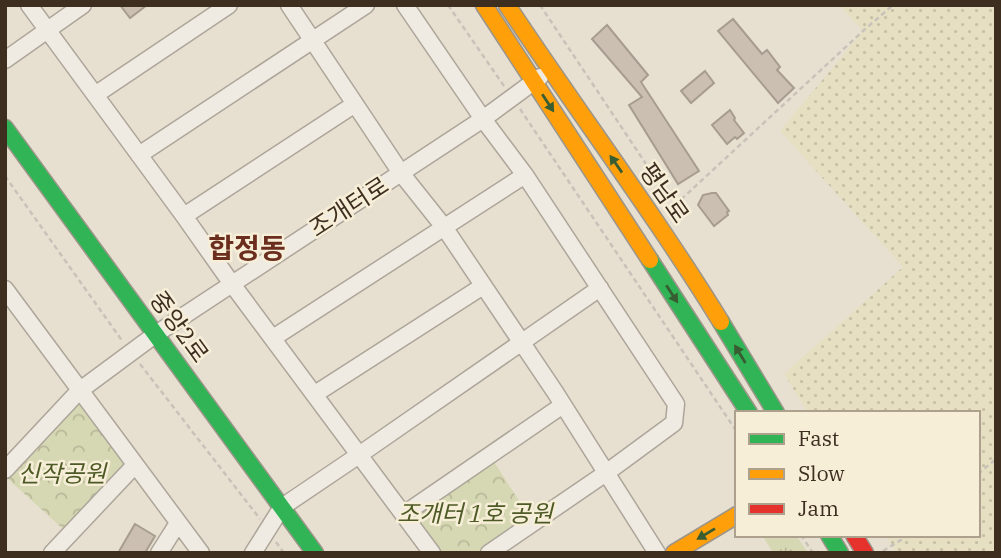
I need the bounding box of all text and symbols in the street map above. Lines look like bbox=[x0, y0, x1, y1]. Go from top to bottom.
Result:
one-way arrow bbox=[542, 93, 555, 113]
one-way arrow bbox=[609, 155, 623, 173]
street label: 평남로 bbox=[633, 156, 697, 229]
street label: 조개터로 bbox=[303, 169, 394, 244]
district label: 합정동 bbox=[208, 229, 286, 266]
street label: 중앙2로 bbox=[143, 284, 216, 368]
one-way arrow bbox=[665, 285, 679, 303]
one-way arrow bbox=[734, 345, 746, 364]
legend bbox=[735, 411, 980, 537]
text: Fast bbox=[798, 424, 839, 452]
park label: 신작공원 bbox=[18, 457, 108, 489]
text: Slow bbox=[798, 459, 845, 487]
text: Jam bbox=[798, 494, 839, 522]
park label: 조개터 1호 공원 bbox=[397, 497, 555, 529]
one-way arrow bbox=[696, 527, 715, 540]

